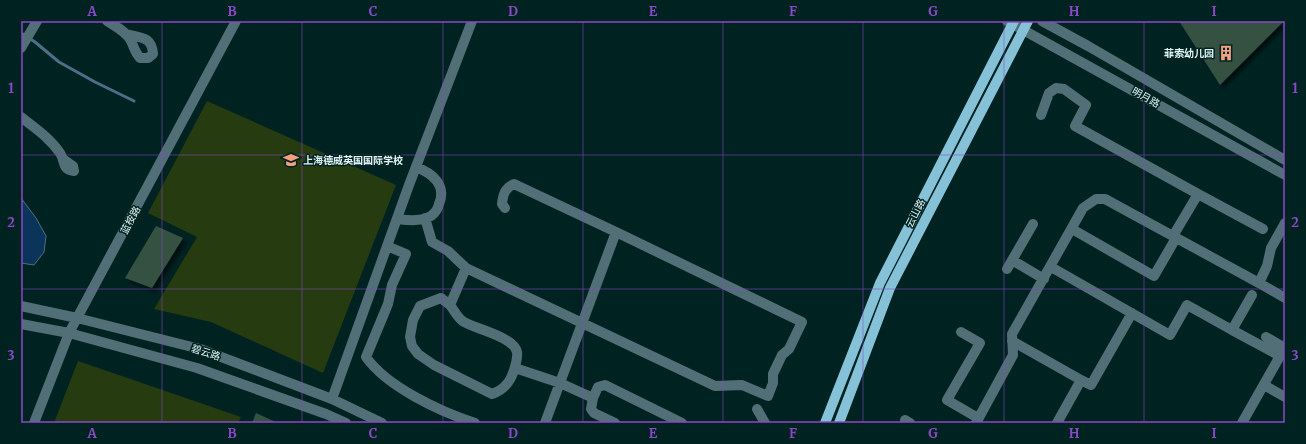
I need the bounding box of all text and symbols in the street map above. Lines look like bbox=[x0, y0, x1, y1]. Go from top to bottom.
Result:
text: A bbox=[86, 3, 97, 20]
text: B bbox=[227, 3, 237, 20]
text: C bbox=[369, 3, 378, 20]
text: D bbox=[508, 3, 518, 20]
text: E bbox=[649, 3, 658, 20]
text: F bbox=[789, 3, 797, 20]
text: G bbox=[928, 3, 938, 20]
text: H bbox=[1069, 3, 1080, 20]
text: I bbox=[1211, 3, 1217, 20]
building icon: 菲索幼儿园 bbox=[1217, 44, 1235, 62]
place label: 菲索幼儿园 bbox=[1164, 47, 1214, 60]
text: 1 bbox=[8, 80, 14, 97]
text: 1 bbox=[1292, 80, 1298, 97]
street label: 明月路 bbox=[1129, 84, 1162, 110]
school or university icon: 上海德威英国国际学校 bbox=[282, 151, 300, 169]
place label: 上海德威英国国际学校 bbox=[303, 154, 403, 167]
street label: 云山路 bbox=[903, 197, 928, 230]
street label: 蓝桉路 bbox=[118, 204, 143, 237]
text: 2 bbox=[7, 214, 15, 231]
text: 2 bbox=[1291, 214, 1299, 231]
street label: 碧云路 bbox=[190, 342, 222, 363]
text: 3 bbox=[7, 347, 15, 364]
text: 3 bbox=[1291, 347, 1299, 364]
text: A bbox=[86, 425, 97, 442]
text: B bbox=[227, 425, 237, 442]
text: C bbox=[369, 425, 378, 442]
text: D bbox=[508, 425, 518, 442]
text: E bbox=[649, 425, 658, 442]
text: F bbox=[789, 425, 797, 442]
text: G bbox=[928, 425, 938, 442]
text: H bbox=[1069, 425, 1080, 442]
text: I bbox=[1211, 425, 1217, 442]

